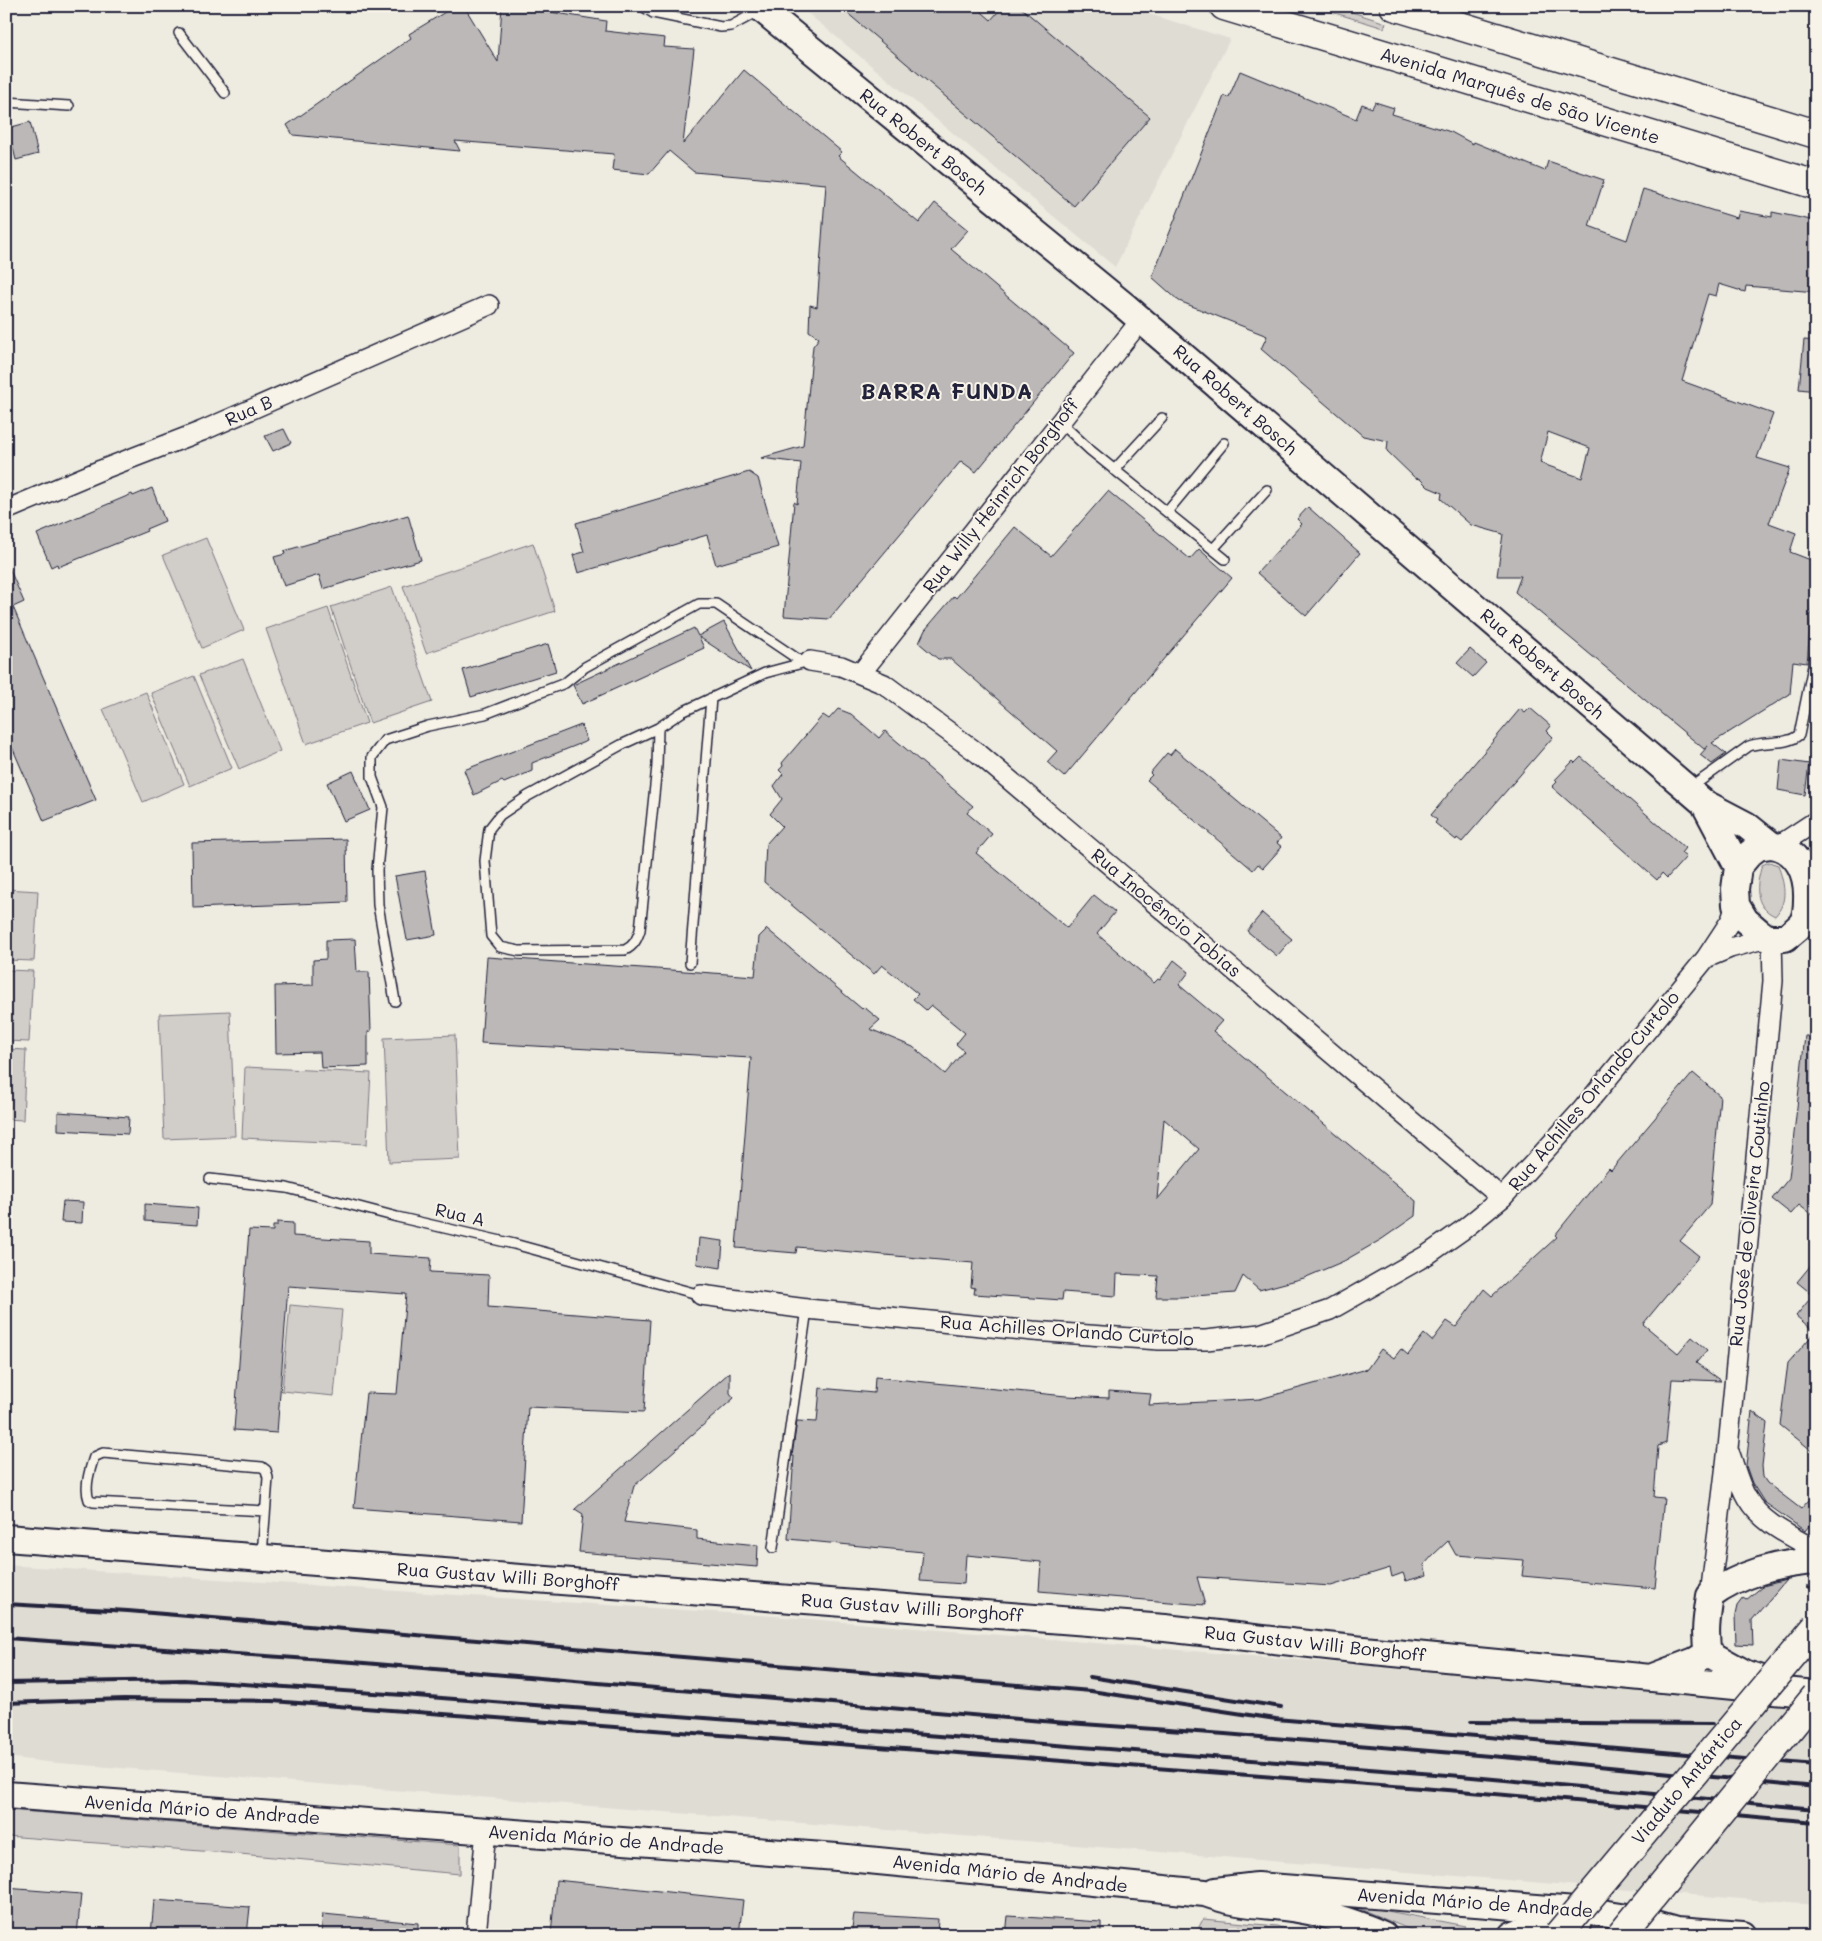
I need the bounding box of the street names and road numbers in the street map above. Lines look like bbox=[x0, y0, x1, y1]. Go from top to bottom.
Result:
street label: Avenida Marquês de São Vicente bbox=[1378, 41, 1663, 149]
street label: Rua Robert Bosch bbox=[855, 82, 992, 200]
street label: Rua Robert Bosch bbox=[1168, 339, 1303, 460]
street label: Rua B bbox=[221, 389, 276, 431]
street label: Rua Willy Heinrich Borghoff bbox=[917, 392, 1084, 598]
street label: Rua Robert Bosch bbox=[1475, 603, 1610, 724]
street label: Rua Inocêncio Tobias bbox=[1087, 842, 1247, 982]
street label: Rua Achilles Orlando Curtolo bbox=[1502, 985, 1684, 1195]
street label: Rua José de Oliveira Coutinho bbox=[1723, 1080, 1775, 1348]
street label: Rua A bbox=[433, 1197, 488, 1231]
street label: Rua Achilles Orlando Curtolo bbox=[939, 1309, 1195, 1351]
street label: Rua Gustav Willi Borghoff bbox=[396, 1556, 621, 1596]
street label: Rua Gustav Willi Borghoff bbox=[800, 1587, 1025, 1627]
street label: Rua Gustav Willi Borghoff bbox=[1203, 1619, 1428, 1667]
street label: Viaduto Antártica bbox=[1626, 1711, 1747, 1849]
street label: Avenida Mário de Andrade bbox=[83, 1789, 321, 1829]
street label: Avenida Mário de Andrade bbox=[487, 1819, 725, 1859]
street label: Avenida Mário de Andrade bbox=[891, 1849, 1129, 1897]
street label: Avenida Mário de Andrade bbox=[1356, 1882, 1594, 1922]

